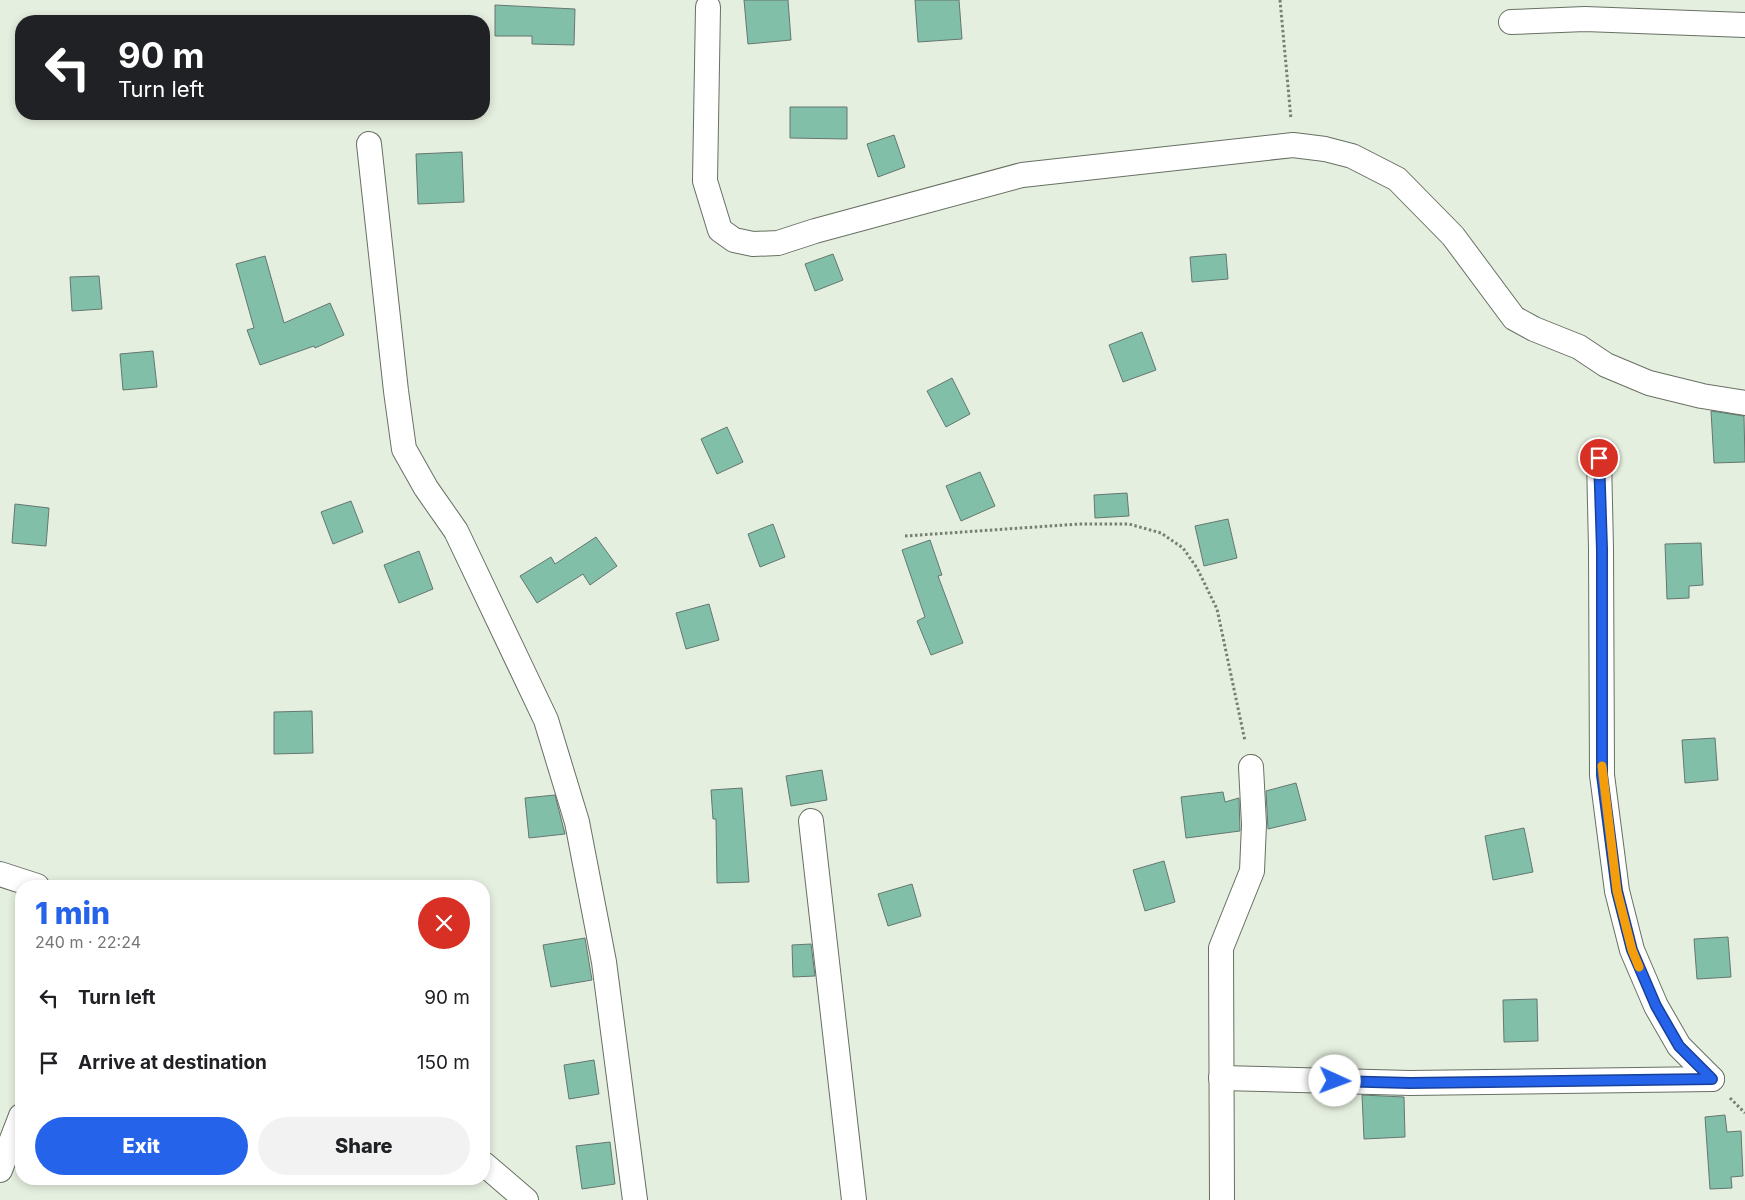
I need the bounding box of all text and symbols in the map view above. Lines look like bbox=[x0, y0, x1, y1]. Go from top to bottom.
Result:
text: 90 m bbox=[118, 34, 205, 76]
icon: left bbox=[35, 35, 100, 100]
text: Turn left bbox=[118, 76, 204, 102]
pin bbox=[1578, 437, 1620, 479]
icon: arrive bbox=[1585, 444, 1613, 472]
text: 1 min bbox=[35, 895, 110, 931]
button: close bbox=[418, 897, 470, 949]
text: 240 m · 22:24 bbox=[35, 932, 141, 952]
icon: left bbox=[35, 984, 63, 1012]
text: Turn left bbox=[78, 986, 156, 1009]
text: 90 m bbox=[424, 986, 470, 1009]
icon: arrive bbox=[35, 1049, 63, 1077]
text: Arrive at destination bbox=[78, 1051, 267, 1074]
text: 150 m bbox=[417, 1051, 470, 1074]
position arrow bbox=[1308, 1054, 1360, 1106]
button: Exit bbox=[35, 1117, 248, 1175]
button: Share bbox=[258, 1117, 470, 1175]

